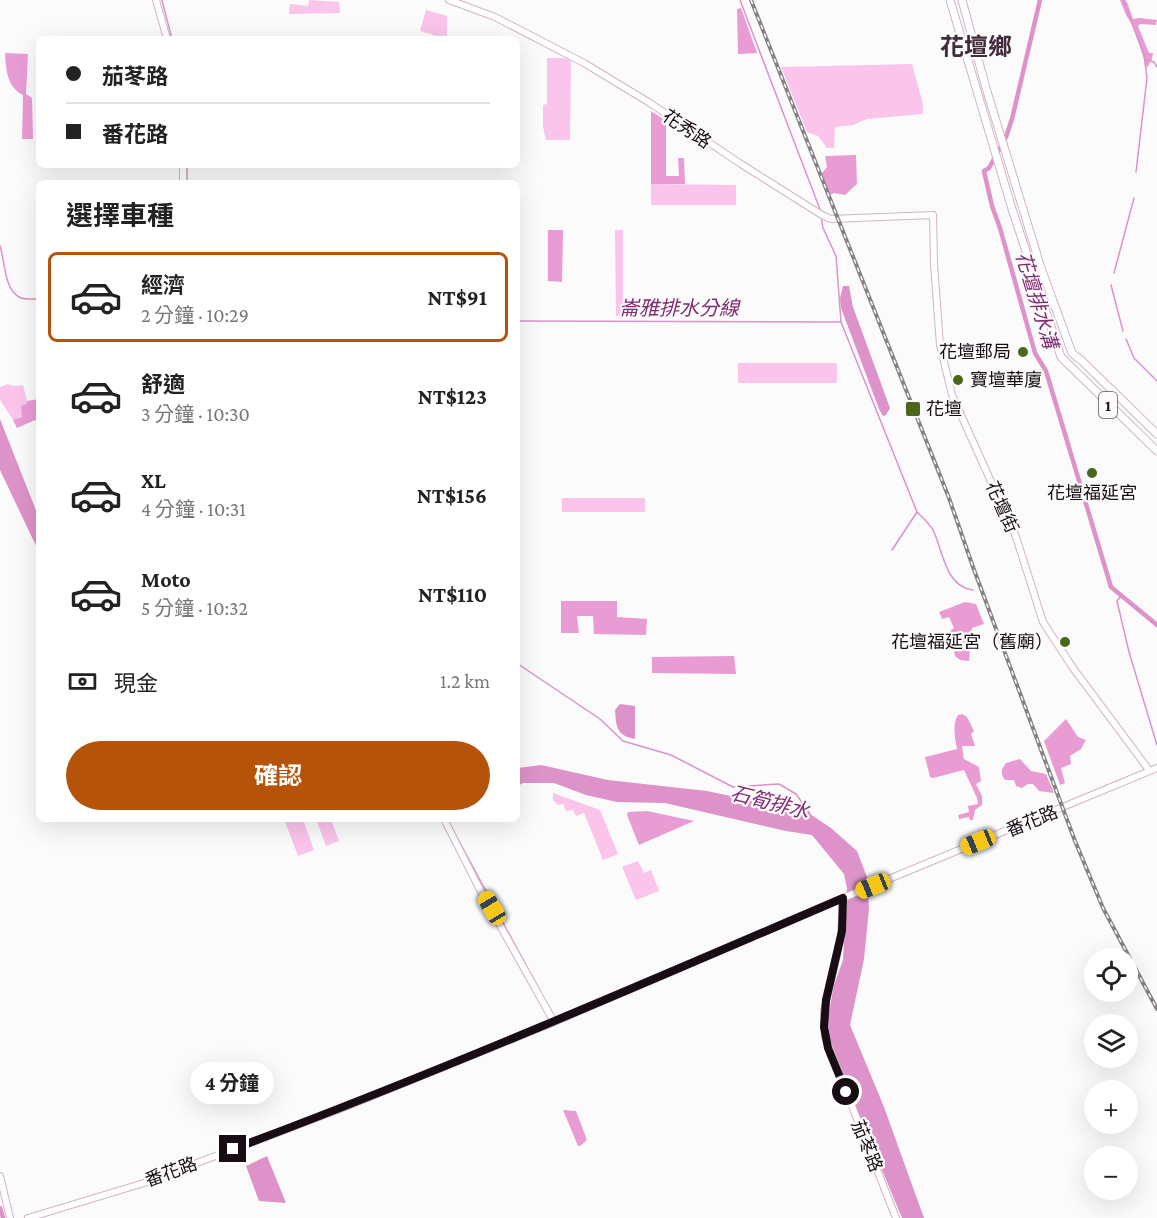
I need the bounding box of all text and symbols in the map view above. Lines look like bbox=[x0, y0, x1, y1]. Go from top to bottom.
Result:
district label: 花壇鄉 bbox=[940, 33, 1012, 60]
text: 茄苳路 bbox=[102, 64, 168, 89]
street label: 花秀路 bbox=[659, 106, 715, 152]
text: 番花路 bbox=[102, 122, 168, 147]
text: 選擇車種 bbox=[66, 201, 174, 231]
water label: 花壇排水溝 bbox=[1012, 249, 1063, 354]
icon: car bbox=[69, 270, 123, 324]
text: 經濟 bbox=[141, 273, 185, 298]
text: NT$91 bbox=[428, 285, 487, 310]
water label: 崙雅排水分線 bbox=[619, 297, 741, 319]
text: 2 分鐘 · 10:29 bbox=[141, 304, 249, 326]
place label: 花壇郵局 bbox=[939, 342, 1011, 362]
marker: 花壇郵局 bbox=[1016, 345, 1030, 359]
icon: car bbox=[69, 369, 123, 423]
place label: 寶壇華廈 bbox=[970, 370, 1042, 390]
text: 舒適 bbox=[141, 372, 185, 397]
marker: 寶壇華廈 bbox=[951, 373, 965, 387]
text: NT$123 bbox=[418, 384, 487, 409]
road number: 1 bbox=[1099, 392, 1117, 418]
place label: 花壇 bbox=[926, 399, 962, 419]
marker: 花壇 bbox=[904, 400, 922, 418]
text: 3 分鐘 · 10:30 bbox=[141, 403, 250, 425]
marker: 花壇福延宮 bbox=[1085, 466, 1099, 480]
icon: car bbox=[69, 468, 123, 522]
text: XL bbox=[141, 468, 166, 493]
street label: 花壇街 bbox=[982, 478, 1022, 536]
text: NT$156 bbox=[417, 483, 487, 508]
place label: 花壇福延宮 bbox=[1047, 483, 1137, 503]
text: 4 分鐘 · 10:31 bbox=[141, 498, 246, 520]
icon: car bbox=[69, 567, 123, 621]
text: Moto bbox=[141, 567, 191, 592]
text: NT$110 bbox=[418, 582, 487, 607]
text: 5 分鐘 · 10:32 bbox=[141, 597, 248, 619]
place label: 花壇福延宮（舊廟） bbox=[891, 632, 1053, 652]
marker: 花壇福延宮（舊廟） bbox=[1058, 635, 1072, 649]
icon: cash bbox=[66, 665, 99, 698]
text: 1.2 km bbox=[440, 670, 490, 692]
text: 現金 bbox=[114, 671, 158, 696]
button: 確認 bbox=[66, 741, 490, 810]
water label: 石筍排水 bbox=[729, 782, 812, 823]
street label: 番花路 bbox=[1003, 802, 1061, 840]
car bbox=[958, 827, 998, 857]
car bbox=[853, 871, 893, 901]
car bbox=[475, 888, 509, 928]
map controls bbox=[1084, 948, 1138, 1200]
button: locate bbox=[1084, 948, 1138, 1002]
button: layers bbox=[1084, 1014, 1138, 1068]
callout: 4 分鐘 bbox=[191, 1062, 275, 1104]
text: 4 分鐘 bbox=[205, 1072, 259, 1094]
route start bbox=[832, 1078, 859, 1105]
button: + bbox=[1084, 1080, 1138, 1134]
street label: 茄苳路 bbox=[848, 1117, 886, 1175]
route end bbox=[219, 1135, 246, 1162]
button: − bbox=[1084, 1146, 1138, 1200]
street label: 番花路 bbox=[142, 1153, 200, 1191]

